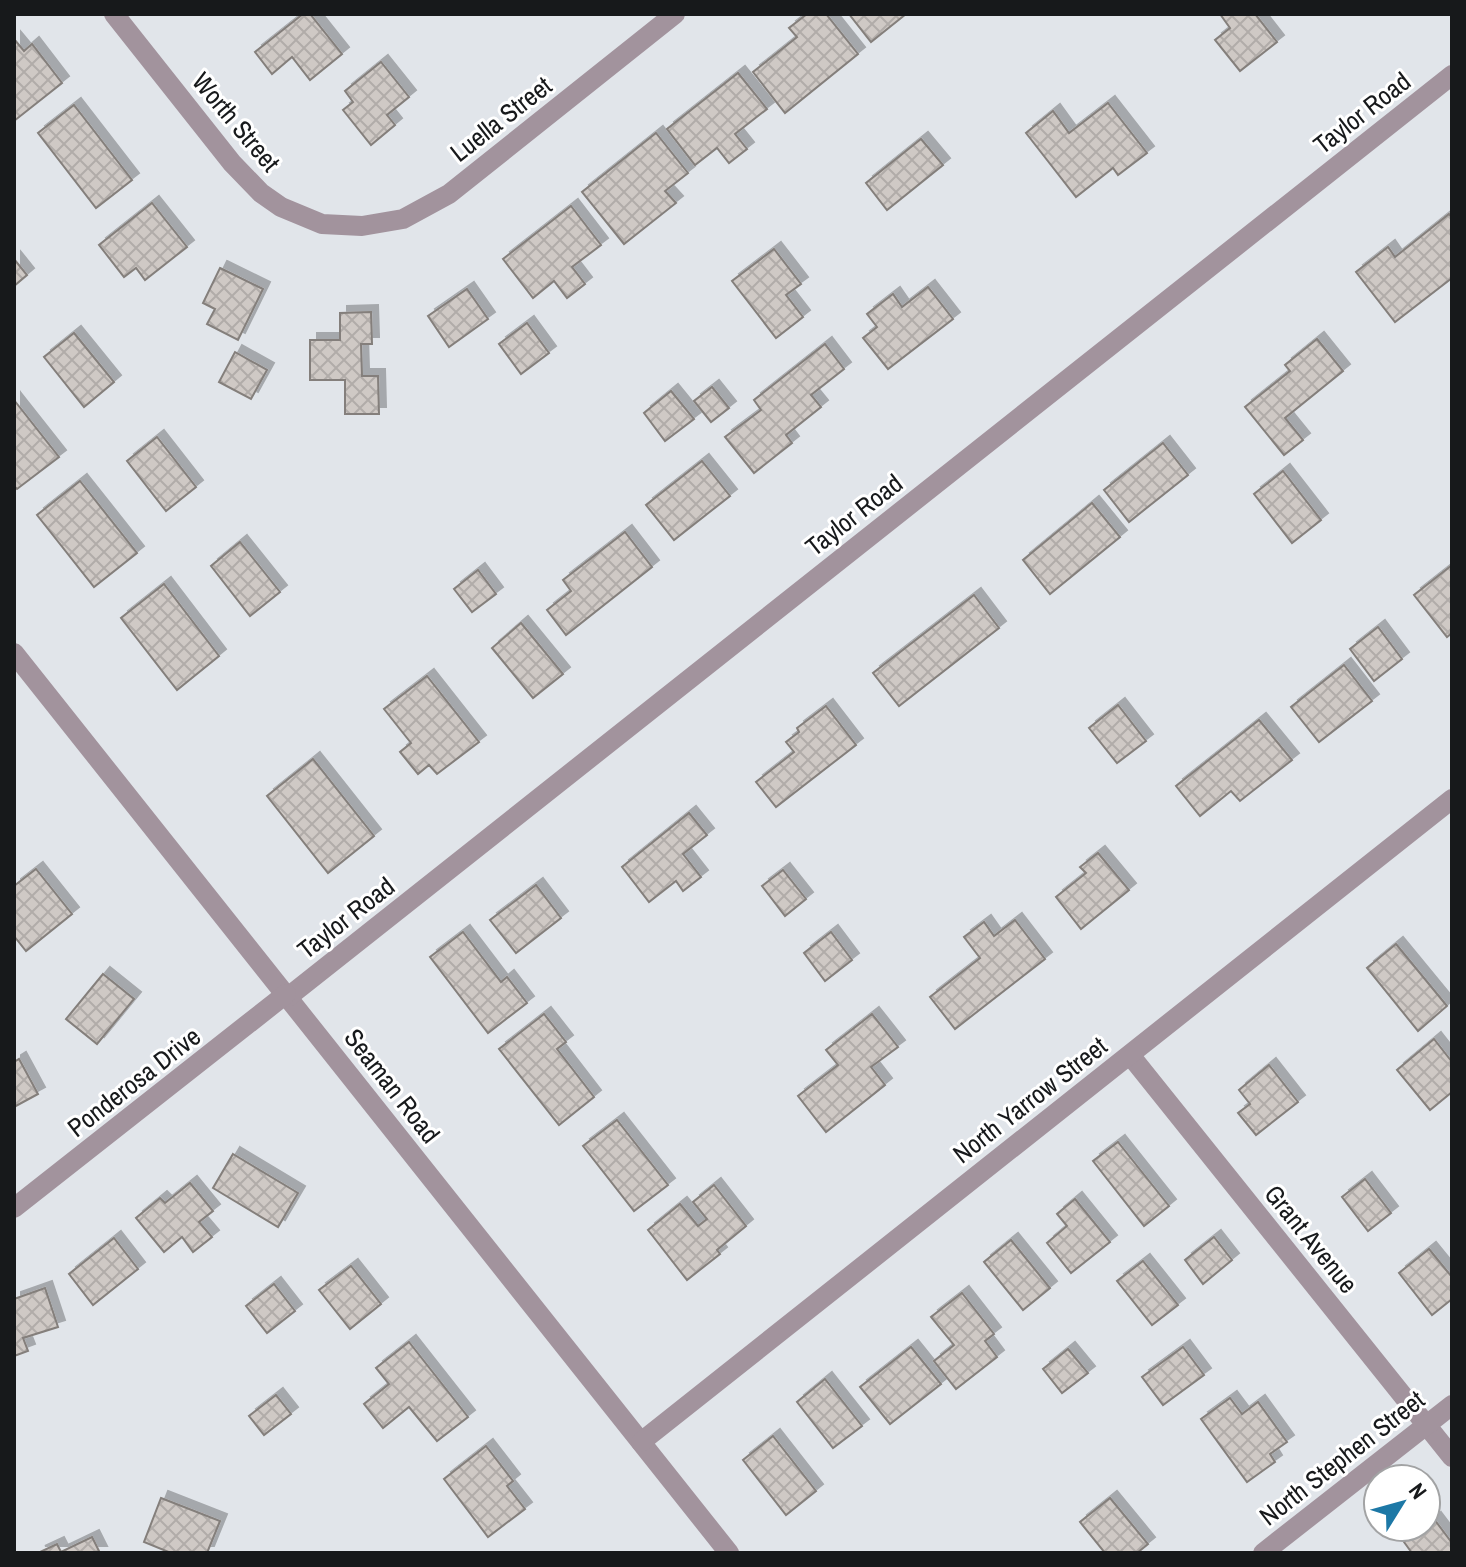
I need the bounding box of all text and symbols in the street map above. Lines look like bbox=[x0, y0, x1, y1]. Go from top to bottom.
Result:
street label: Taylor Road bbox=[1306, 64, 1417, 162]
street label: Worth Street bbox=[185, 65, 288, 179]
street label: Luella Street bbox=[443, 68, 559, 169]
street label: Taylor Road bbox=[798, 466, 909, 564]
street label: Taylor Road bbox=[290, 869, 401, 967]
street label: Ponderosa Drive bbox=[60, 1019, 208, 1145]
street label: Seaman Road bbox=[337, 1021, 448, 1150]
street label: North Yarrow Street bbox=[945, 1028, 1114, 1171]
street label: Grant Avenue bbox=[1257, 1177, 1366, 1300]
street label: North Stephen Street bbox=[1253, 1384, 1431, 1532]
north arrow bbox=[1362, 1463, 1442, 1543]

